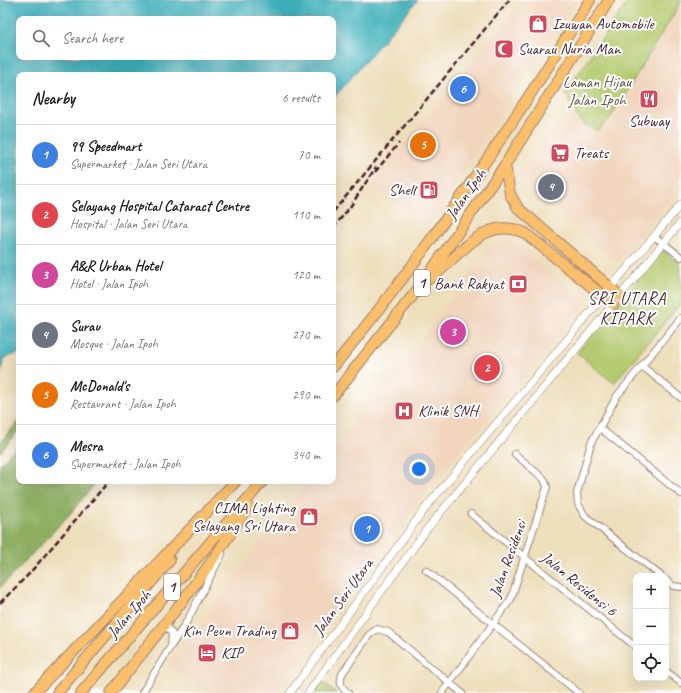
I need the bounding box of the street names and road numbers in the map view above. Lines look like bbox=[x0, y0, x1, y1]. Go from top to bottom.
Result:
street label: Jalan Ipoh bbox=[441, 163, 492, 224]
road number: 1 bbox=[414, 270, 430, 296]
street label: Jalan Residensi bbox=[484, 516, 532, 601]
street label: Jalan Residensi 6 bbox=[536, 547, 622, 621]
street label: Jalan Seri Utara bbox=[308, 554, 378, 640]
road number: 1 bbox=[164, 574, 180, 600]
street label: Jalan Ipoh bbox=[102, 585, 156, 643]

